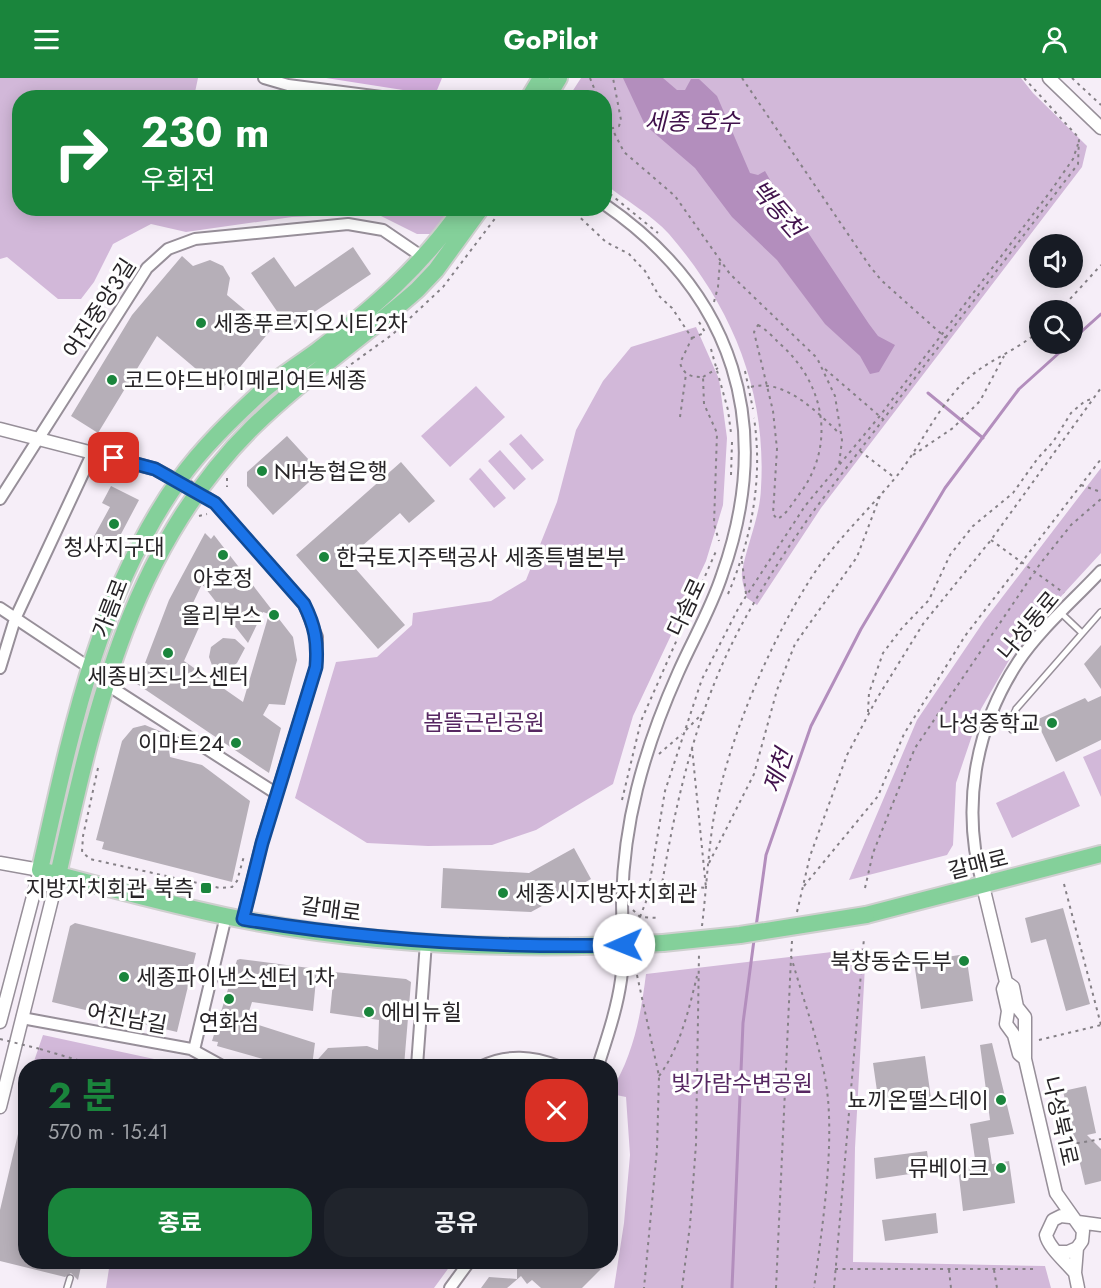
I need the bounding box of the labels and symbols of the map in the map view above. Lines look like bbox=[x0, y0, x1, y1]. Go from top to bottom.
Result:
water label: 세종 호수 bbox=[644, 104, 741, 139]
water label: 백동천 bbox=[742, 172, 814, 247]
street label: 어진중앙3길 bbox=[55, 252, 143, 364]
place label: 세종푸르지오시티2차 bbox=[213, 307, 408, 339]
marker: 세종푸르지오시티2차 bbox=[194, 316, 208, 330]
place label: 코드야드바이메리어트세종 bbox=[124, 364, 367, 396]
marker: 코드야드바이메리어트세종 bbox=[105, 373, 119, 387]
pin bbox=[88, 432, 139, 483]
place label: NH농협은행 bbox=[274, 455, 388, 487]
marker: NH농협은행 bbox=[255, 464, 269, 478]
marker: 청사지구대 bbox=[107, 517, 121, 531]
place label: 청사지구대 bbox=[63, 531, 165, 563]
place label: 한국토지주택공사 세종특별본부 bbox=[336, 541, 626, 573]
marker: 아호정 bbox=[216, 548, 230, 562]
marker: 한국토지주택공사 세종특별본부 bbox=[317, 550, 331, 564]
place label: 아호정 bbox=[193, 562, 253, 594]
street label: 다솜로 bbox=[659, 573, 713, 641]
street label: 가름로 bbox=[84, 574, 136, 642]
street label: 나성동로 bbox=[990, 584, 1066, 666]
place label: 올리부스 bbox=[181, 599, 262, 631]
marker: 올리부스 bbox=[267, 608, 281, 622]
marker: 세종비즈니스센터 bbox=[161, 646, 175, 660]
place label: 세종비즈니스센터 bbox=[87, 660, 249, 692]
park label: 봄뜰근린공원 bbox=[423, 706, 545, 738]
place label: 나성중학교 bbox=[939, 707, 1040, 739]
marker: 나성중학교 bbox=[1045, 716, 1059, 730]
place label: 이마트24 bbox=[138, 727, 224, 759]
marker: 이마트24 bbox=[229, 736, 243, 750]
water label: 제천 bbox=[754, 742, 802, 797]
street label: 갈매로 bbox=[945, 841, 1011, 887]
place label: 지방자치회관 북측 bbox=[25, 872, 194, 904]
place label: 세종시지방자치회관 bbox=[515, 877, 697, 909]
marker: 지방자치회관 북측 bbox=[199, 881, 213, 895]
marker: 세종시지방자치회관 bbox=[496, 886, 510, 900]
street label: 갈매로 bbox=[299, 889, 363, 929]
position arrow bbox=[592, 913, 656, 977]
place label: 북창동순두부 bbox=[831, 945, 952, 977]
marker: 북창동순두부 bbox=[957, 954, 971, 968]
place label: 세종파이낸스센터 1차 bbox=[136, 961, 335, 993]
marker: 세종파이낸스센터 1차 bbox=[117, 970, 131, 984]
marker: 연화섬 bbox=[222, 992, 236, 1006]
street label: 어진남길 bbox=[84, 995, 170, 1041]
place label: 에비뉴힐 bbox=[381, 996, 462, 1028]
marker: 에비뉴힐 bbox=[362, 1005, 376, 1019]
place label: 연화섬 bbox=[199, 1006, 259, 1038]
park label: 빛가람수변공원 bbox=[671, 1067, 813, 1099]
street label: 나성북1로 bbox=[1035, 1073, 1087, 1169]
place label: 뇨끼온떨스데이 bbox=[847, 1084, 989, 1116]
marker: 뇨끼온떨스데이 bbox=[994, 1093, 1008, 1107]
place label: 뮤베이크 bbox=[908, 1152, 989, 1184]
marker: 뮤베이크 bbox=[994, 1161, 1008, 1175]

